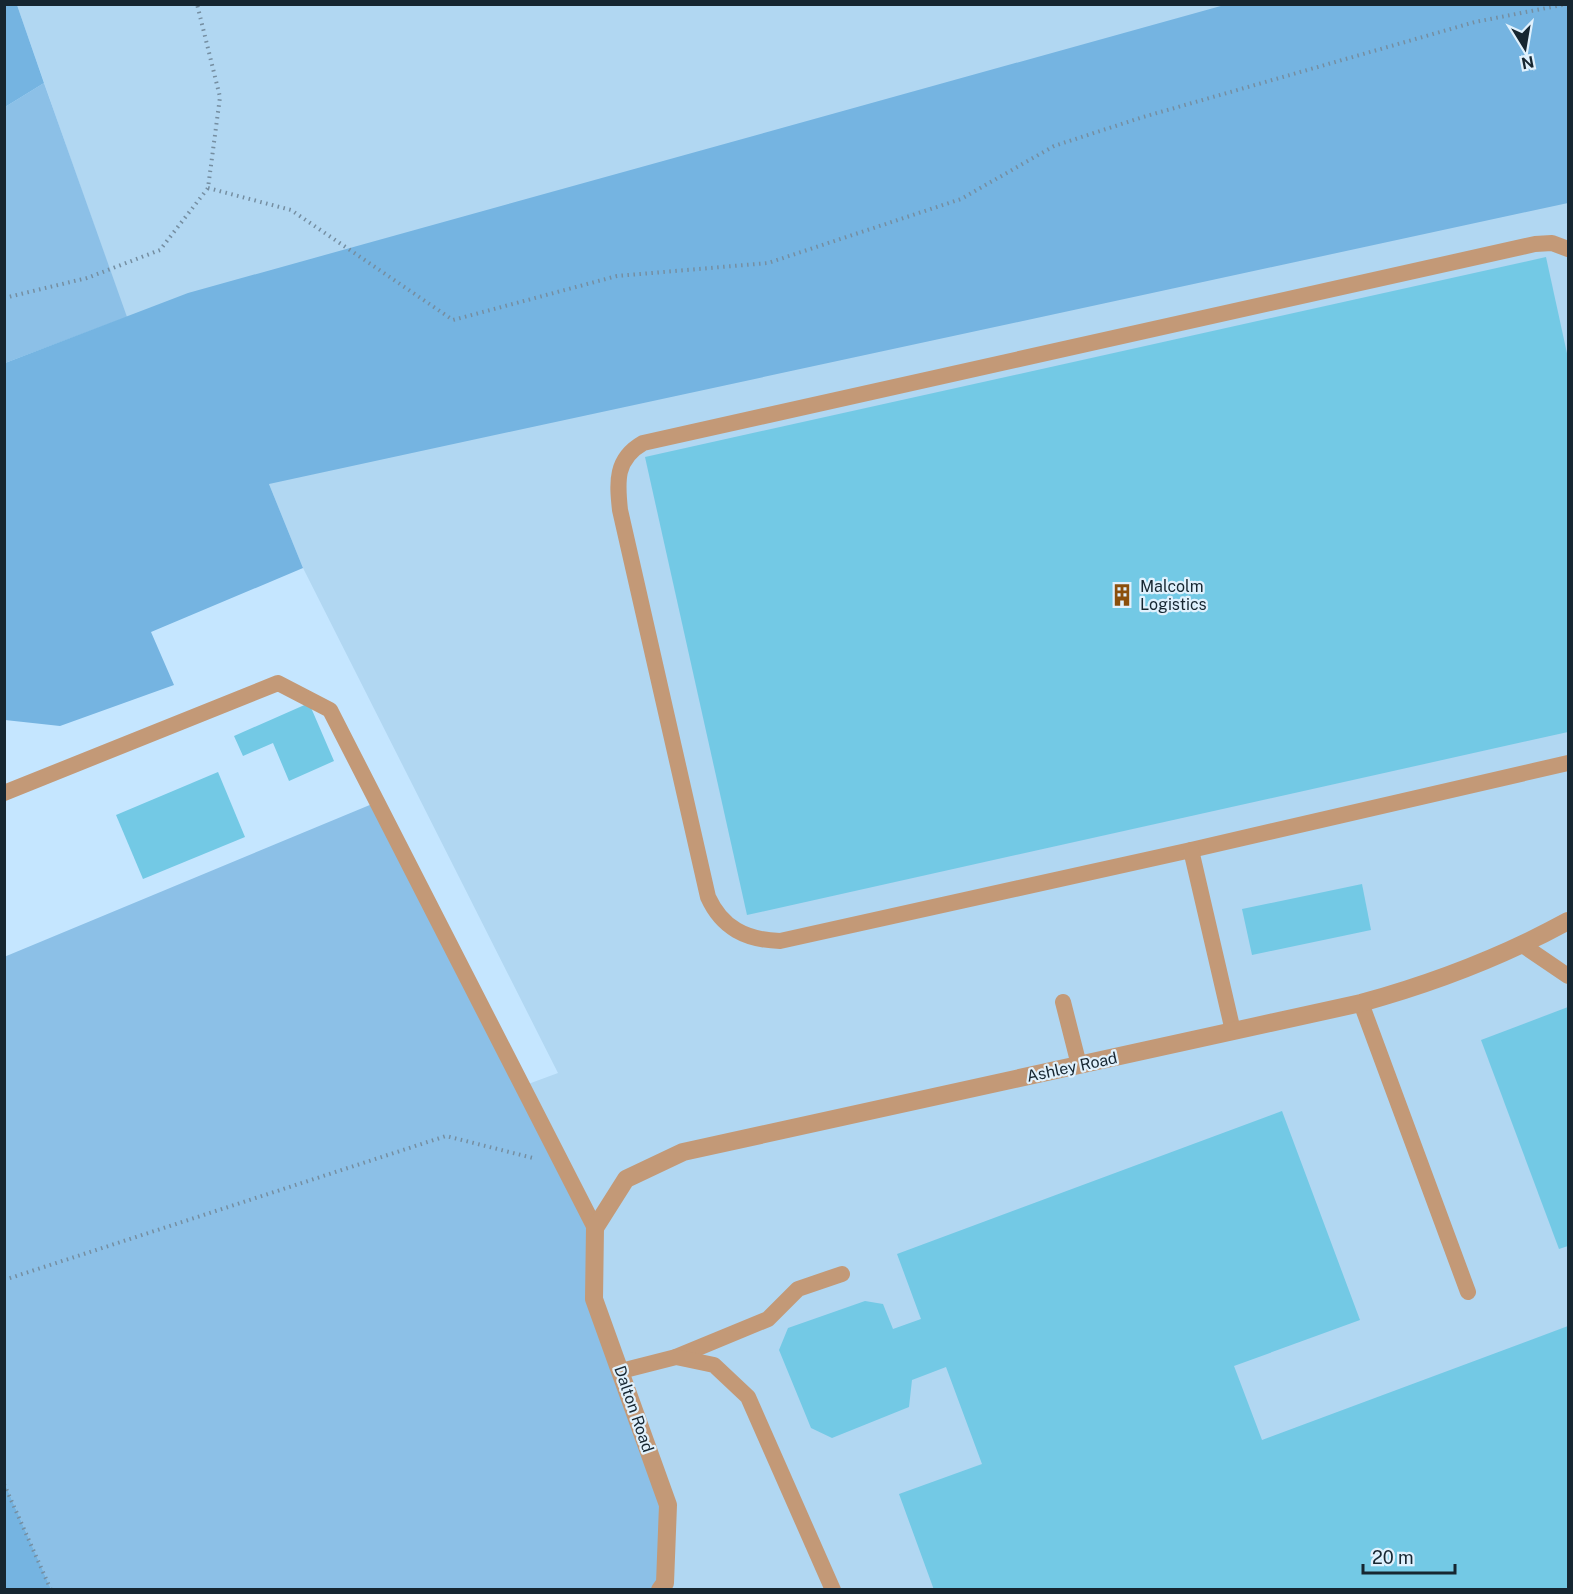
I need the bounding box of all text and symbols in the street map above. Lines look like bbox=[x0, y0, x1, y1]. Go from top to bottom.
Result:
north arrow bbox=[1495, 18, 1555, 78]
text: N bbox=[1520, 52, 1536, 73]
place label: Malcolm Logistics bbox=[1140, 577, 1207, 614]
building icon: Malcolm Logistics bbox=[1109, 582, 1135, 608]
street label: Ashley Road bbox=[1025, 1048, 1119, 1086]
street label: Dalton Road bbox=[610, 1363, 658, 1455]
scale bar bbox=[1363, 1537, 1454, 1575]
text: 20 m bbox=[1372, 1547, 1414, 1568]

